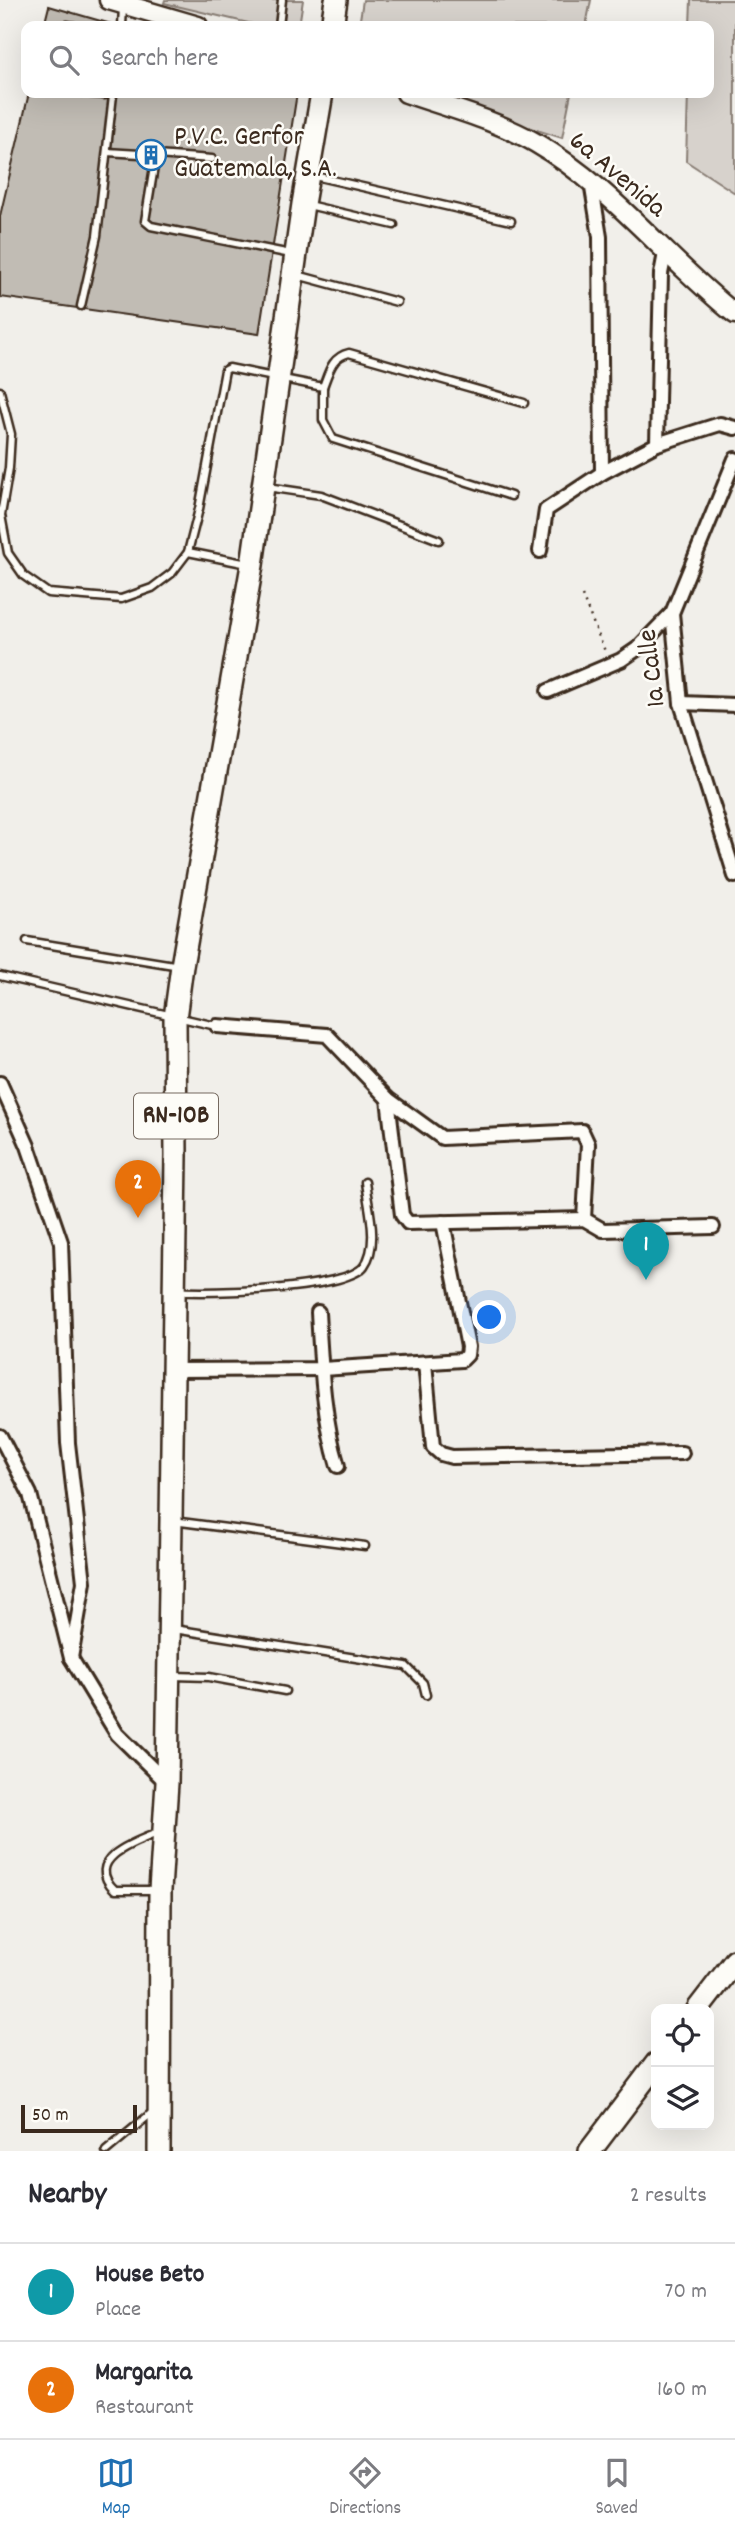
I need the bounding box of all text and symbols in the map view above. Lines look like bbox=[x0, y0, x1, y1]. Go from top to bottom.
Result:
search box bbox=[21, 21, 714, 98]
icon: search bbox=[45, 41, 83, 79]
text: Search here bbox=[101, 41, 219, 78]
place label: P.V.C. Gerfor Guatemala, S.A. bbox=[174, 119, 337, 191]
street label: 6a Avenida bbox=[558, 123, 674, 229]
building icon: P.V.C. Gerfor Guatemala, S.A. bbox=[134, 138, 168, 172]
street label: 1a Calle bbox=[629, 627, 679, 709]
road number: RN-10B bbox=[134, 1093, 218, 1138]
pin: 2 bbox=[115, 1160, 161, 1218]
pin: 1 bbox=[623, 1222, 669, 1280]
your location bbox=[472, 1300, 506, 1334]
map controls bbox=[651, 2004, 714, 2130]
button: locate bbox=[651, 2004, 714, 2067]
button: layers bbox=[651, 2067, 714, 2130]
scale bar bbox=[21, 2102, 136, 2134]
text: 50 m bbox=[32, 2103, 69, 2130]
text: Nearby bbox=[28, 2175, 106, 2218]
text: 2 results bbox=[630, 2180, 707, 2213]
text: House Beto bbox=[95, 2257, 204, 2294]
text: 1 bbox=[48, 2276, 54, 2309]
text: 70 m bbox=[665, 2276, 707, 2309]
text: Place bbox=[95, 2294, 141, 2327]
text: Margarita bbox=[95, 2355, 192, 2392]
text: 2 bbox=[46, 2374, 56, 2407]
text: 160 m bbox=[657, 2374, 707, 2407]
text: Restaurant bbox=[95, 2392, 194, 2425]
tab: Map bbox=[97, 2454, 135, 2523]
tab: Directions bbox=[329, 2454, 401, 2523]
tab: Saved bbox=[595, 2454, 638, 2523]

